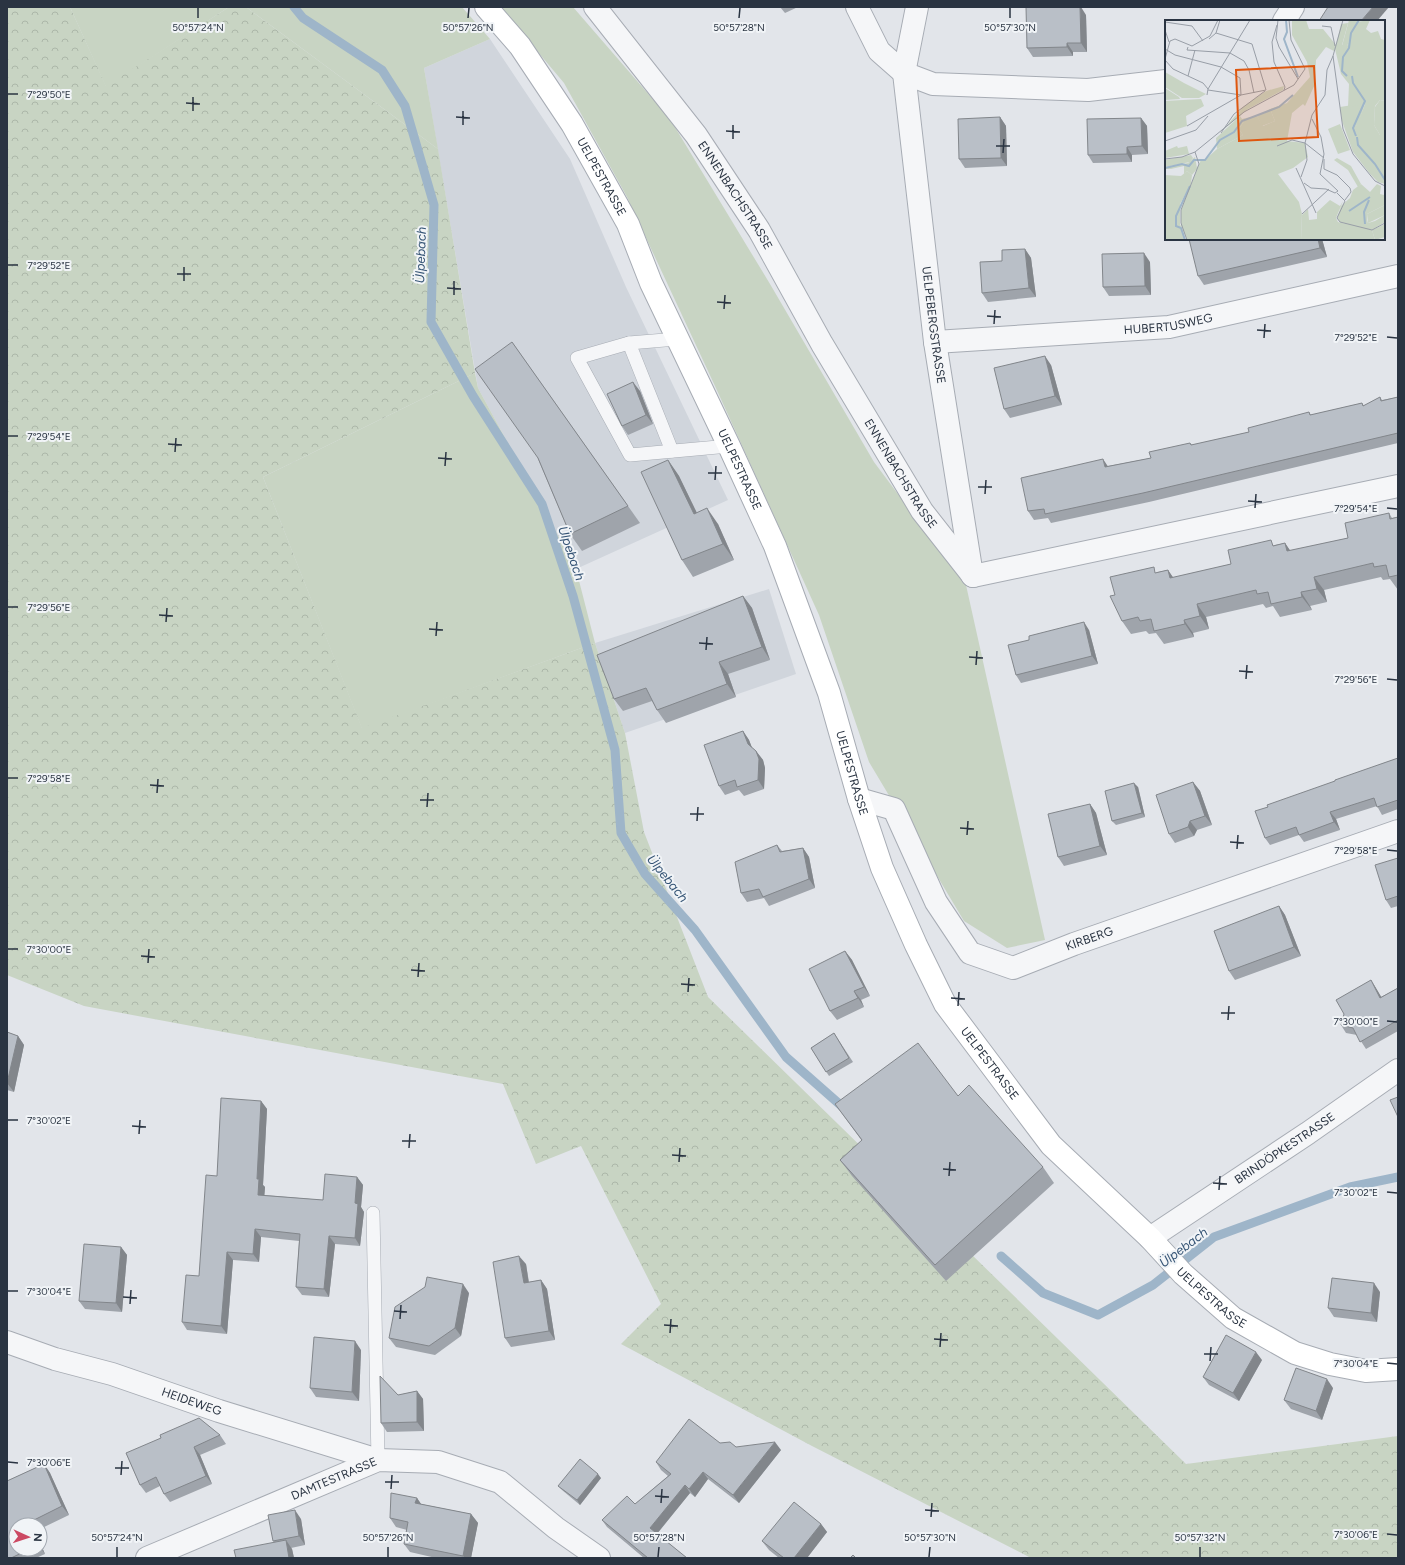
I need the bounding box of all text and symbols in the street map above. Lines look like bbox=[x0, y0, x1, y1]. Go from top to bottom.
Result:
inset map bbox=[1165, 20, 1385, 240]
text: 50°57'24"N bbox=[172, 21, 224, 34]
text: 50°57'26"N bbox=[442, 21, 494, 34]
text: 50°57'28"N bbox=[713, 21, 765, 34]
text: 50°57'30"N bbox=[984, 21, 1036, 34]
text: 7°29'50"E bbox=[27, 88, 71, 101]
street label: UELPESTRASSE bbox=[574, 135, 629, 218]
street label: ENNENBACHSTRASSE bbox=[695, 138, 775, 252]
water label: Ülpebach bbox=[411, 226, 429, 284]
text: 7°29'52"E bbox=[28, 259, 70, 272]
street label: UELPEBERGSTRASSE bbox=[919, 265, 949, 385]
street label: HUBERTUSWEG bbox=[1123, 311, 1214, 337]
text: 7°29'52"E bbox=[1335, 331, 1377, 344]
street label: ENNENBACHSTRASSE bbox=[861, 416, 940, 531]
street label: UELPESTRASSE bbox=[715, 427, 764, 512]
text: 7°29'54"E bbox=[27, 430, 71, 443]
text: 7°29'54"E bbox=[1334, 502, 1378, 515]
water label: Ülpebach bbox=[555, 524, 589, 582]
text: 7°29'56"E bbox=[28, 601, 70, 614]
text: 7°29'56"E bbox=[1335, 673, 1377, 686]
street label: UELPESTRASSE bbox=[833, 729, 871, 817]
text: 7°29'58"E bbox=[27, 772, 71, 785]
text: 7°29'58"E bbox=[1334, 844, 1378, 857]
water label: Ülpebach bbox=[644, 851, 692, 905]
street label: KIRBERG bbox=[1064, 924, 1115, 954]
text: 7°30'00"E bbox=[27, 943, 72, 956]
text: 7°30'00"E bbox=[1334, 1015, 1379, 1028]
street label: UELPESTRASSE bbox=[958, 1024, 1022, 1103]
street label: BRINDÖPKESTRASSE bbox=[1232, 1109, 1338, 1187]
text: 7°30'02"E bbox=[27, 1114, 71, 1127]
text: 7°30'02"E bbox=[1334, 1186, 1378, 1199]
water label: Ülpebach bbox=[1156, 1224, 1210, 1270]
street label: UELPESTRASSE bbox=[1174, 1265, 1249, 1331]
text: 7°30'04"E bbox=[27, 1285, 71, 1298]
text: 7°30'04"E bbox=[1334, 1357, 1378, 1370]
street label: HEIDEWEG bbox=[160, 1385, 223, 1418]
street label: DAMTESTRASSE bbox=[289, 1454, 379, 1503]
text: 7°30'06"E bbox=[27, 1456, 71, 1469]
north arrow bbox=[8, 1517, 48, 1557]
text: 7°30'06"E bbox=[1334, 1528, 1378, 1541]
text: 50°57'24"N bbox=[91, 1531, 143, 1544]
text: 50°57'26"N bbox=[362, 1531, 414, 1544]
text: 50°57'28"N bbox=[633, 1531, 685, 1544]
text: 50°57'30"N bbox=[904, 1531, 956, 1544]
text: 50°57'32"N bbox=[1175, 1531, 1225, 1544]
text: N bbox=[31, 1533, 44, 1542]

